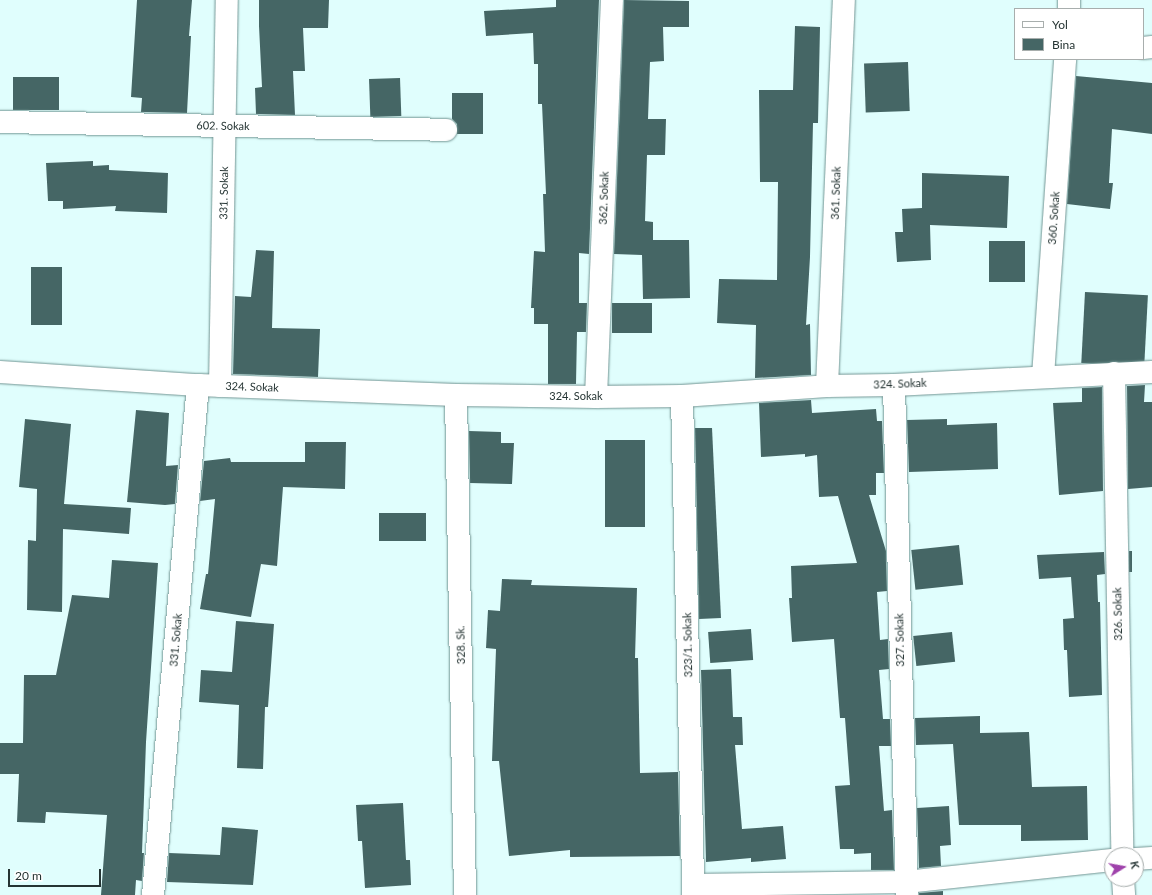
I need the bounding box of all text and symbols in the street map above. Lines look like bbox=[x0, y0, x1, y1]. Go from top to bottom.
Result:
legend bbox=[1014, 8, 1144, 60]
text: Yol bbox=[1052, 17, 1068, 32]
text: Bina bbox=[1052, 37, 1075, 52]
street label: 602. Sokak bbox=[196, 119, 250, 133]
street label: 331. Sokak bbox=[217, 166, 231, 220]
street label: 361. Sokak bbox=[828, 166, 844, 220]
street label: 362. Sokak bbox=[596, 171, 612, 225]
street label: 360. Sokak bbox=[1046, 191, 1062, 245]
street label: 324. Sokak bbox=[873, 376, 927, 392]
street label: 324. Sokak bbox=[225, 379, 279, 395]
street label: 324. Sokak bbox=[549, 389, 603, 403]
street label: 326. Sokak bbox=[1111, 587, 1125, 641]
street label: 331. Sokak bbox=[167, 613, 185, 667]
street label: 323/1. Sokak bbox=[681, 613, 695, 677]
street label: 327. Sokak bbox=[893, 613, 907, 667]
street label: 328. Sk. bbox=[454, 626, 468, 664]
north arrow bbox=[1104, 847, 1144, 887]
text: K bbox=[1128, 860, 1142, 870]
scale bar bbox=[10, 861, 103, 887]
text: 20 m bbox=[15, 868, 42, 883]

